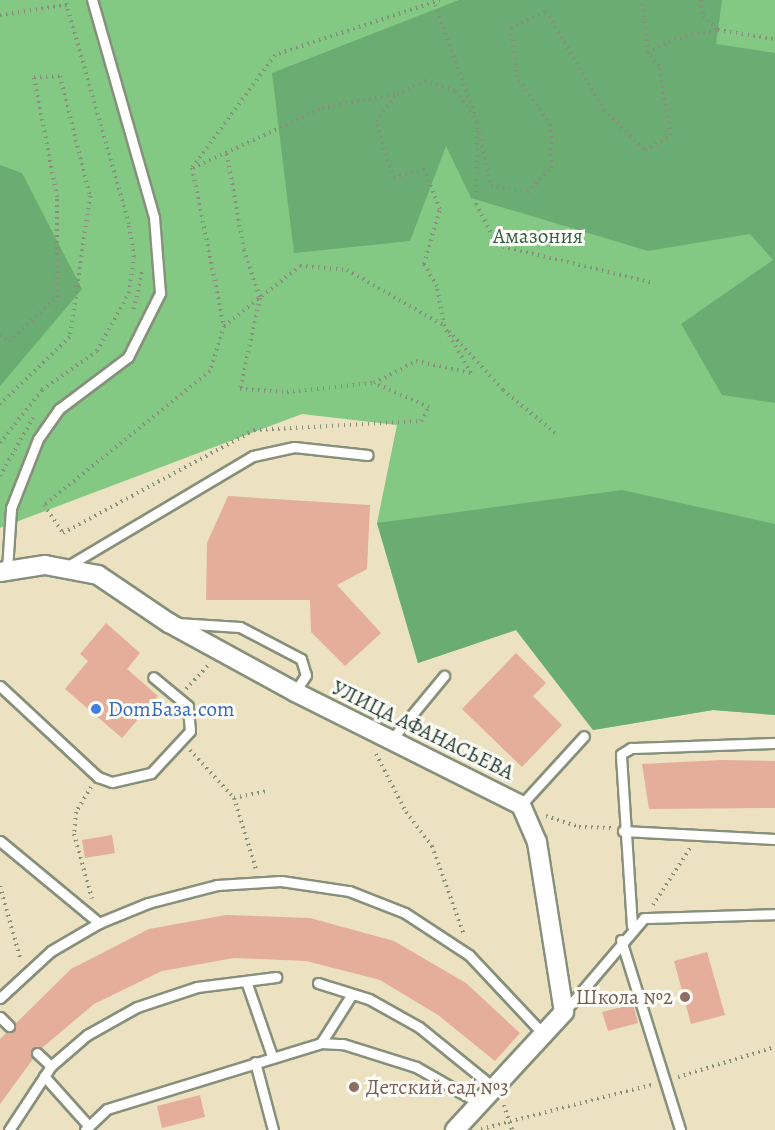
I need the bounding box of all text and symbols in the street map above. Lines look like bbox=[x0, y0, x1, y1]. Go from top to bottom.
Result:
park label: Амазония bbox=[493, 223, 583, 249]
street label: УЛИЦА АФАНАСЬЕВА bbox=[328, 675, 518, 785]
place label: DomБаза.com bbox=[108, 696, 235, 722]
marker: DomБаза.com bbox=[89, 702, 103, 716]
place label: Школа №2 bbox=[575, 984, 673, 1010]
marker: Школа №2 bbox=[678, 990, 692, 1004]
place label: Детский сад №3 bbox=[366, 1074, 509, 1100]
marker: Детский сад №3 bbox=[347, 1080, 361, 1094]

